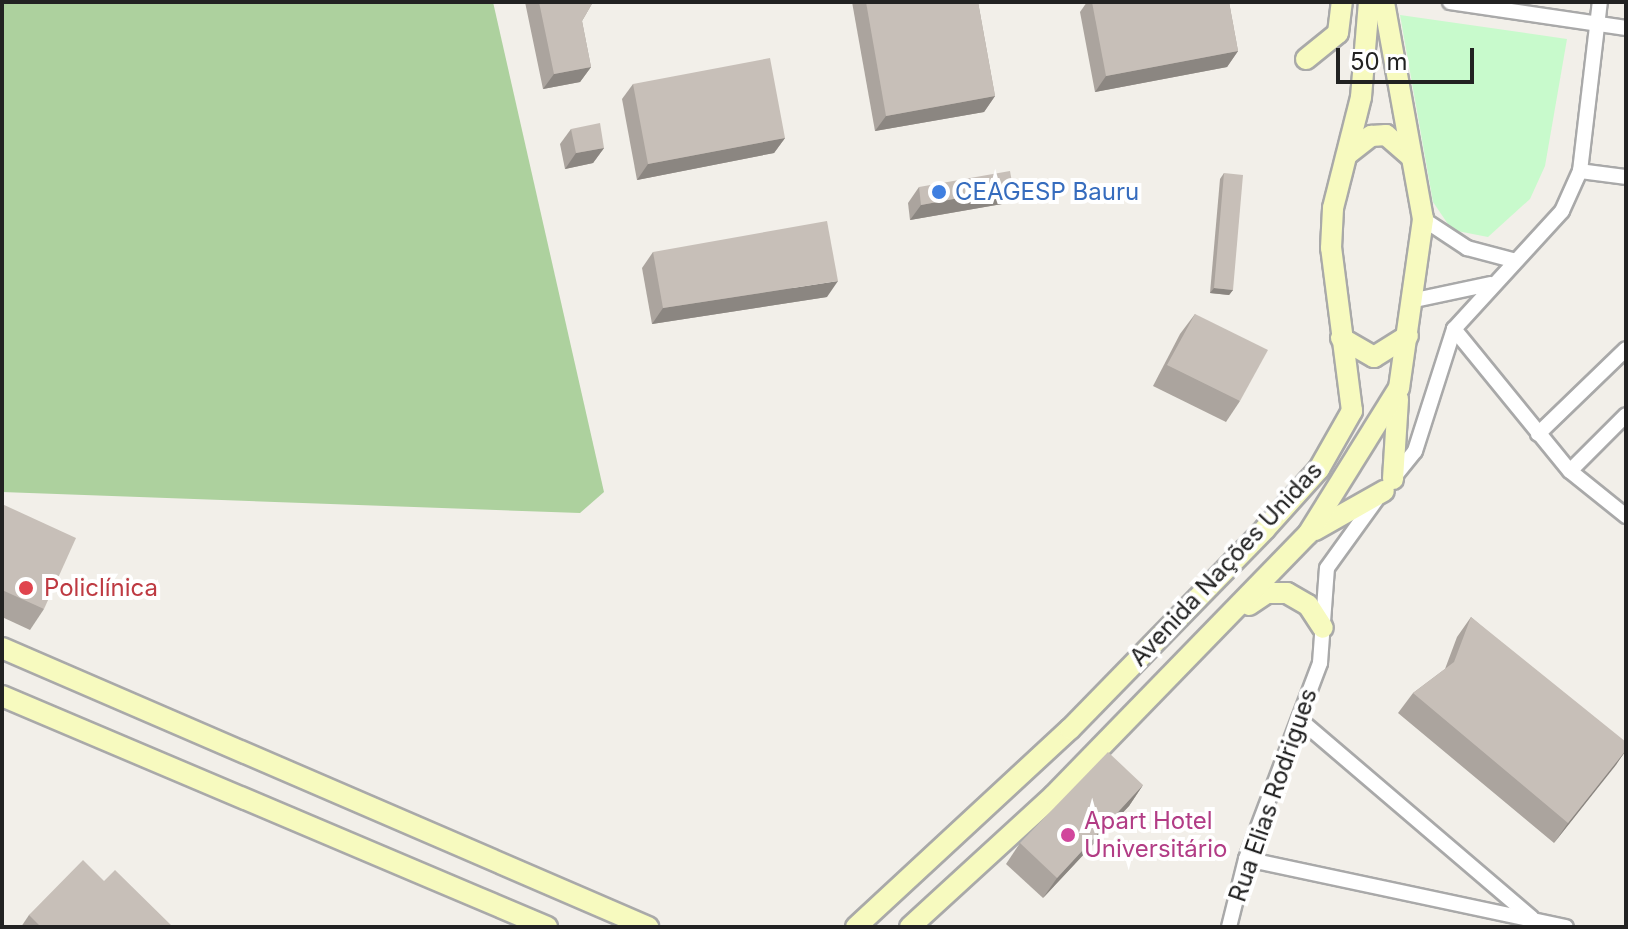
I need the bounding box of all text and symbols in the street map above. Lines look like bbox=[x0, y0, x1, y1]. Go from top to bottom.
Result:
scale bar bbox=[1340, 32, 1478, 82]
text: 50 m bbox=[1350, 47, 1408, 76]
place label: CEAGESP Bauru bbox=[955, 178, 1139, 206]
marker: CEAGESP Bauru bbox=[930, 183, 948, 201]
street label: Avenida Nações Unidas bbox=[1124, 456, 1328, 672]
place label: Policlínica bbox=[44, 574, 158, 602]
marker: Policlínica bbox=[15, 577, 37, 599]
street label: Rua Elias Rodrigues bbox=[1223, 685, 1323, 905]
place label: Apart Hotel Universitário bbox=[1084, 807, 1227, 863]
marker: Apart Hotel Universitário bbox=[1059, 826, 1077, 844]

